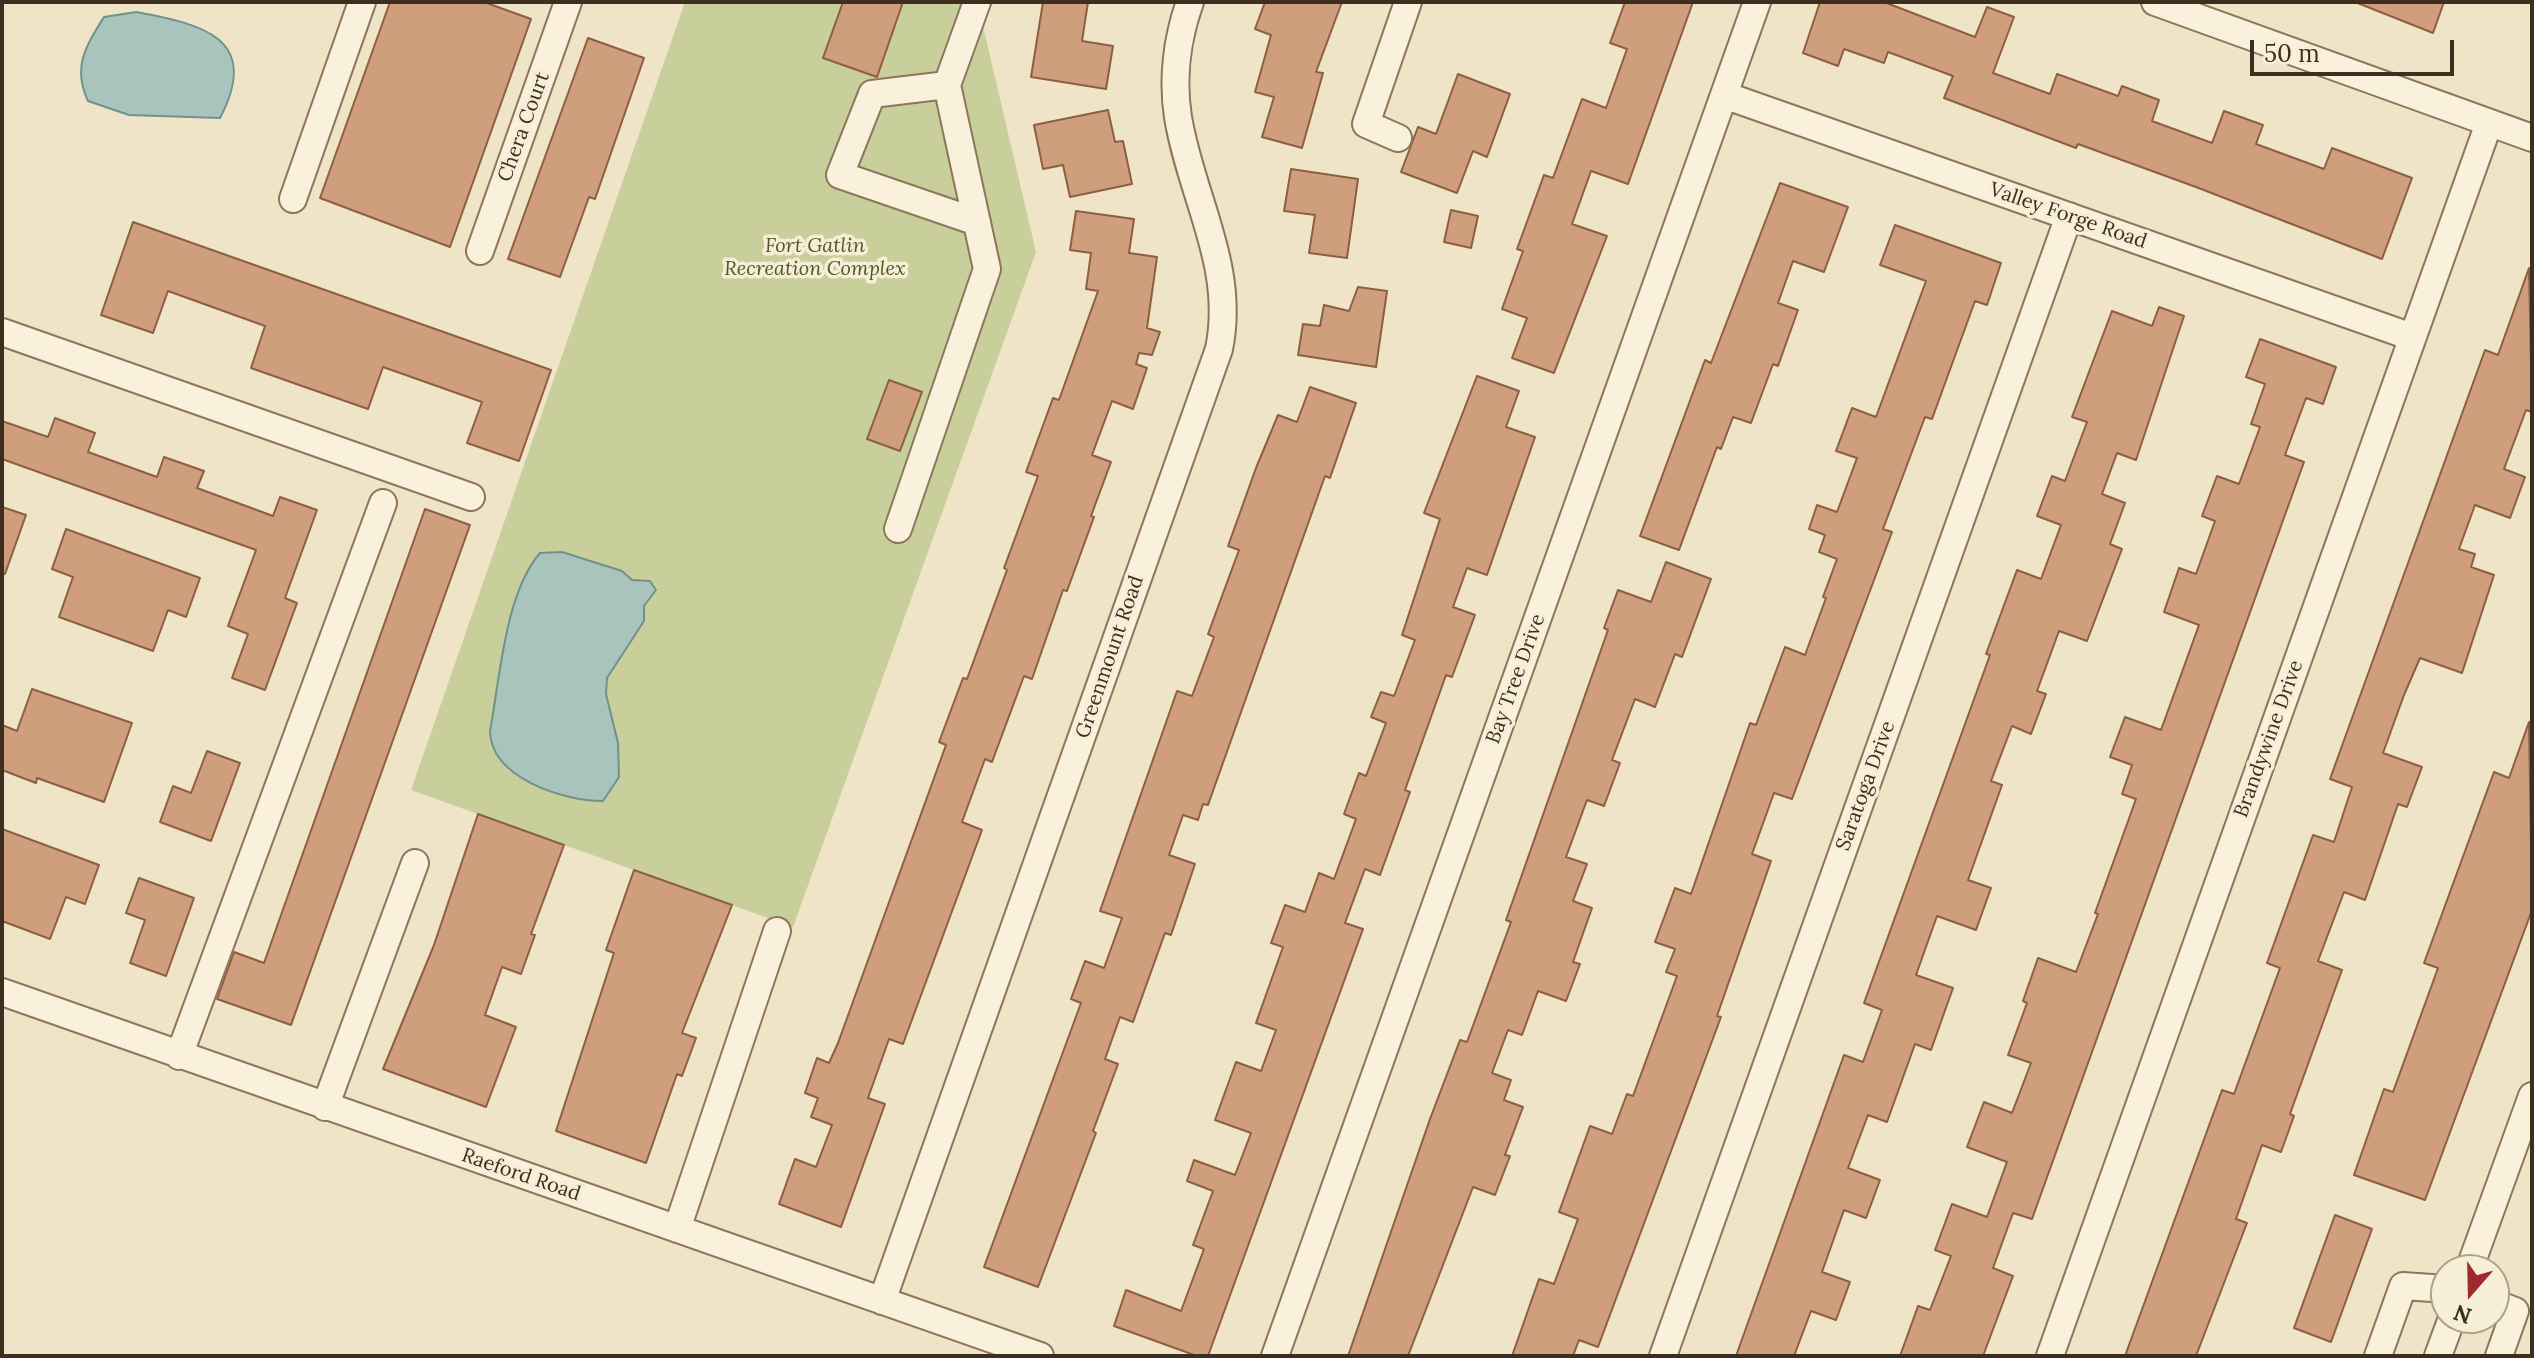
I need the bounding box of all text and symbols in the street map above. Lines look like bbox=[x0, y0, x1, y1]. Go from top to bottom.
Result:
scale bar bbox=[2254, 24, 2458, 74]
text: 50 m bbox=[2264, 38, 2320, 69]
street label: Chera Court bbox=[493, 69, 555, 185]
street label: Valley Forge Road bbox=[1986, 178, 2150, 254]
park label: Fort Gatlin Recreation Complex bbox=[724, 234, 906, 281]
street label: Greenmount Road bbox=[1071, 573, 1149, 741]
street label: Bay Tree Drive bbox=[1481, 611, 1551, 747]
street label: Brandywine Drive bbox=[2229, 657, 2309, 821]
street label: Saratoga Drive bbox=[1831, 718, 1901, 854]
street label: Raeford Road bbox=[458, 1143, 584, 1207]
north arrow bbox=[2430, 1254, 2510, 1334]
text: N bbox=[2450, 1299, 2475, 1331]

